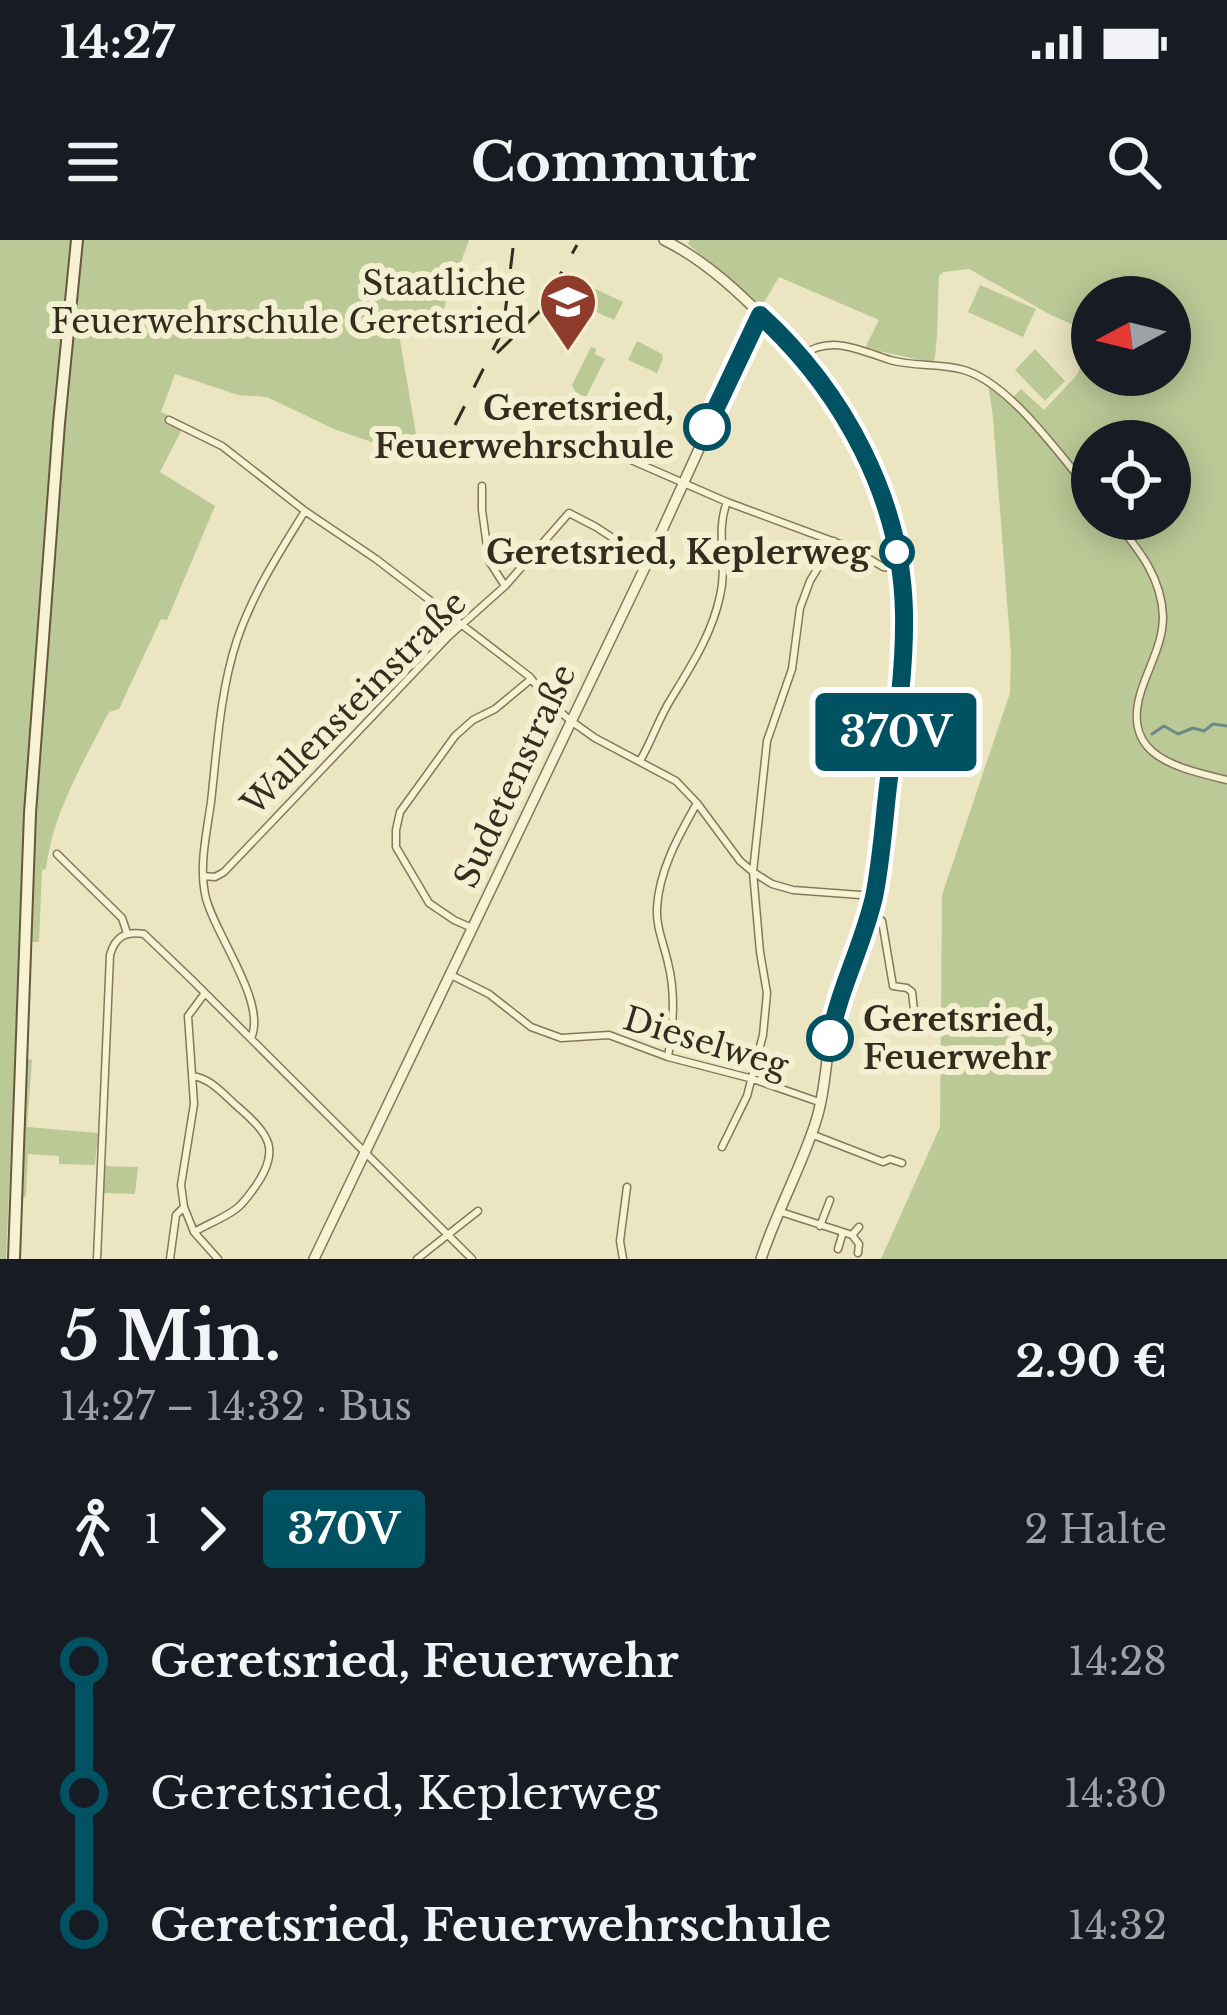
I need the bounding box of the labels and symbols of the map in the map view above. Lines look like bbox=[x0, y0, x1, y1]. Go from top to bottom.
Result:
place label: Staatliche Feuerwehrschule Geretsried bbox=[51, 263, 526, 342]
school or university icon: Staatliche Feuerwehrschule Geretsried bbox=[537, 271, 599, 353]
north arrow bbox=[1071, 276, 1191, 396]
place label: Geretsried, Feuerwehrschule bbox=[374, 388, 674, 467]
marker: Geretsried, Feuerwehrschule bbox=[685, 405, 729, 449]
place label: Geretsried, Keplerweg bbox=[486, 532, 871, 573]
marker: Geretsried, Keplerweg bbox=[881, 536, 913, 568]
street label: Wallensteinstraße bbox=[233, 582, 475, 824]
street label: Sudetenstraße bbox=[445, 658, 585, 894]
line badge: 370V bbox=[812, 693, 980, 771]
street label: Dieselweg bbox=[619, 998, 794, 1087]
place label: Geretsried, Feuerwehr bbox=[863, 999, 1054, 1078]
marker: Geretsried, Feuerwehr bbox=[808, 1016, 852, 1060]

